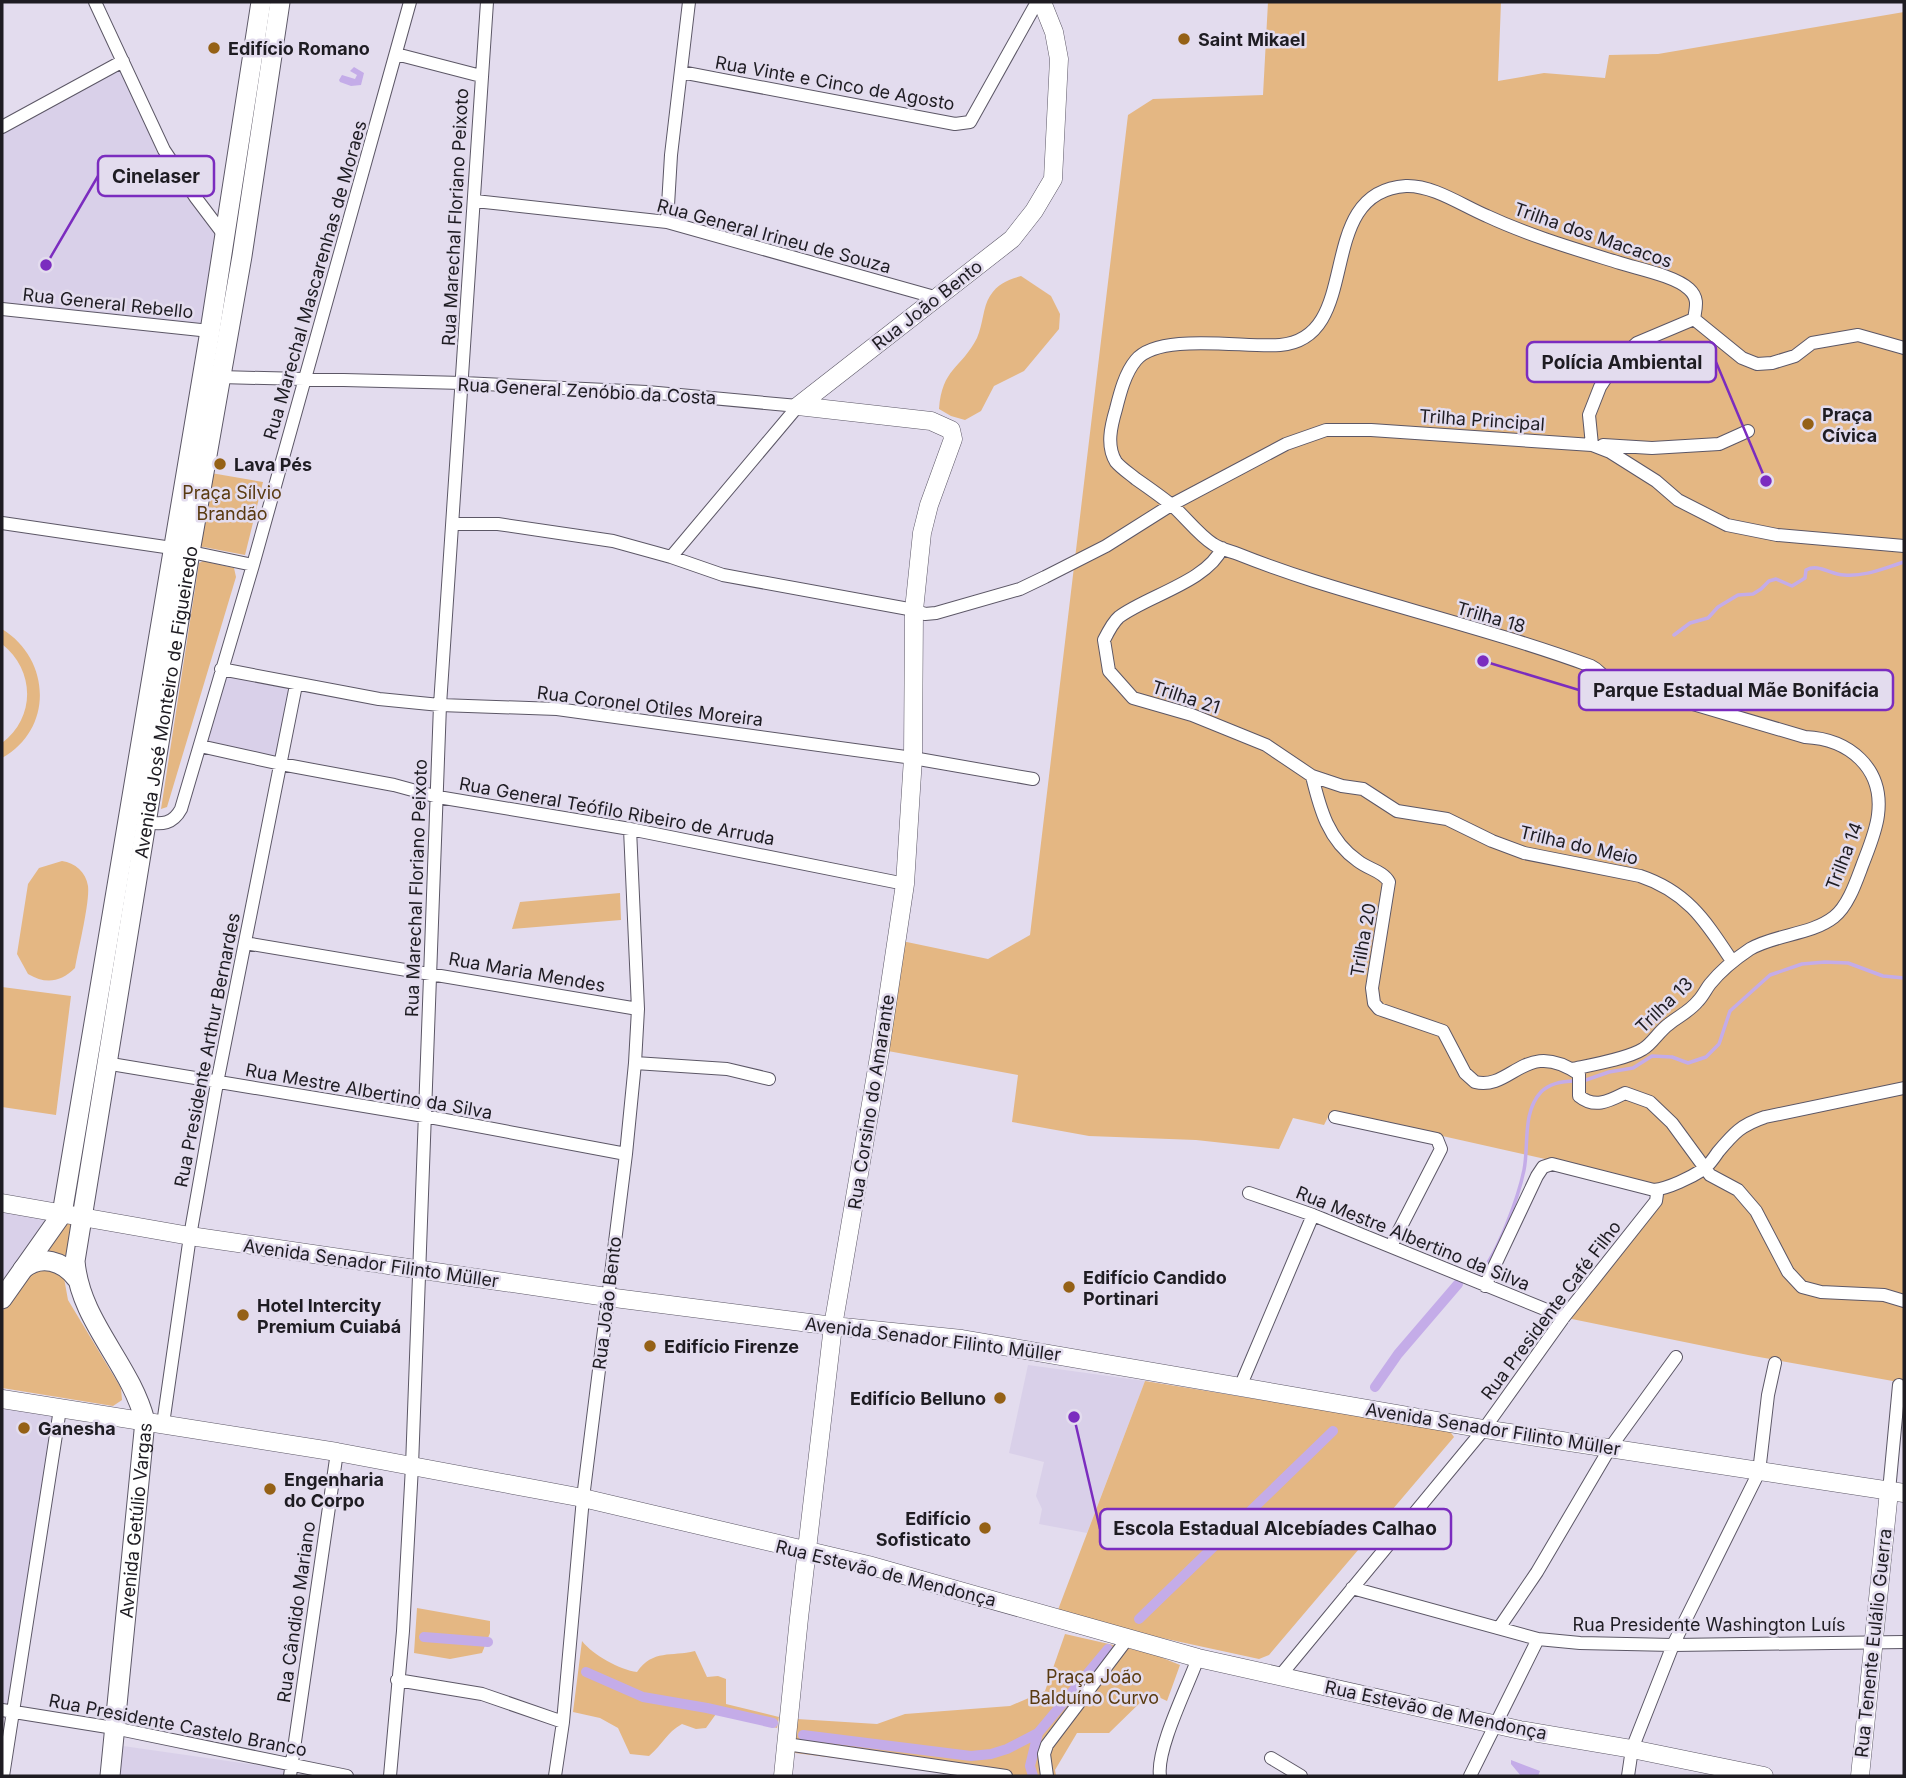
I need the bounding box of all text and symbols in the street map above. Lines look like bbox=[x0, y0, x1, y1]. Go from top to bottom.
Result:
place label: Saint Mikael bbox=[1198, 29, 1305, 50]
marker: Saint Mikael bbox=[1176, 31, 1192, 47]
place label: Edifício Romano bbox=[228, 38, 370, 59]
marker: Edifício Romano bbox=[206, 40, 222, 56]
street label: Rua Vinte e Cinco de Agosto bbox=[714, 52, 956, 114]
street label: Rua Marechal Floriano Peixoto bbox=[438, 88, 472, 346]
street label: Rua Marechal Mascarenhas de Moraes bbox=[259, 118, 371, 442]
callout: Cinelaser bbox=[98, 156, 214, 196]
text: Cinelaser bbox=[112, 165, 200, 188]
street label: Rua General Irineu de Souza bbox=[655, 195, 893, 277]
street label: Trilha dos Macacos bbox=[1511, 198, 1675, 272]
street label: Rua João Bento bbox=[868, 255, 986, 355]
street label: Rua General Rebello bbox=[22, 284, 194, 322]
callout: Polícia Ambiental bbox=[1527, 342, 1716, 382]
text: Polícia Ambiental bbox=[1542, 351, 1703, 374]
street label: Rua General Zenóbio da Costa bbox=[457, 374, 717, 408]
place label: Praça Cívica bbox=[1822, 404, 1877, 446]
street label: Trilha Principal bbox=[1418, 405, 1546, 435]
marker: Praça Cívica bbox=[1800, 416, 1816, 432]
place label: Lava Pés bbox=[234, 454, 312, 475]
marker: Lava Pés bbox=[212, 456, 228, 472]
park label: Praça Sílvio Brandão bbox=[182, 482, 282, 524]
street label: Avenida José Monteiro de Figueiredo bbox=[130, 544, 201, 860]
street label: Trilha 18 bbox=[1454, 597, 1528, 637]
callout: Parque Estadual Mãe Bonifácia bbox=[1579, 670, 1893, 710]
street label: Trilha 21 bbox=[1149, 676, 1223, 718]
text: Parque Estadual Mãe Bonifácia bbox=[1593, 679, 1879, 702]
street label: Rua Coronel Otiles Moreira bbox=[536, 682, 764, 730]
street label: Rua Marechal Floriano Peixoto bbox=[401, 759, 431, 1017]
street label: Rua General Teófilo Ribeiro de Arruda bbox=[457, 773, 777, 849]
street label: Trilha 14 bbox=[1821, 819, 1867, 893]
street label: Trilha do Meio bbox=[1518, 821, 1640, 869]
street label: Trilha 20 bbox=[1346, 901, 1380, 979]
street label: Rua Presidente Arthur Bernardes bbox=[170, 911, 244, 1189]
street label: Rua Maria Mendes bbox=[447, 948, 607, 996]
street label: Trilha 13 bbox=[1631, 973, 1697, 1037]
street label: Rua Corsino do Amarante bbox=[844, 993, 898, 1211]
street label: Rua Mestre Albertino da Silva bbox=[244, 1059, 494, 1123]
street label: Rua Mestre Albertino da Silva bbox=[1293, 1181, 1533, 1295]
street label: Rua Presidente Café Filho bbox=[1477, 1216, 1625, 1404]
street label: Avenida Senador Filinto Müller bbox=[242, 1235, 500, 1291]
street label: Rua João Bento bbox=[588, 1235, 626, 1371]
place label: Edifício Candido Portinari bbox=[1083, 1267, 1227, 1309]
marker: Edifício Candido Portinari bbox=[1061, 1279, 1077, 1295]
place label: Hotel Intercity Premium Cuiabá bbox=[257, 1295, 401, 1337]
marker: Hotel Intercity Premium Cuiabá bbox=[235, 1307, 251, 1323]
street label: Avenida Senador Filinto Müller bbox=[804, 1313, 1062, 1365]
place label: Edifício Firenze bbox=[664, 1336, 799, 1357]
marker: Edifício Firenze bbox=[642, 1338, 658, 1354]
place label: Edifício Belluno bbox=[850, 1388, 986, 1409]
marker: Edifício Belluno bbox=[992, 1390, 1008, 1406]
street label: Avenida Senador Filinto Müller bbox=[1364, 1398, 1622, 1460]
place label: Ganesha bbox=[38, 1418, 116, 1439]
marker: Ganesha bbox=[16, 1420, 32, 1436]
street label: Avenida Getúlio Vargas bbox=[115, 1421, 155, 1619]
place label: Engenharia do Corpo bbox=[284, 1469, 384, 1511]
marker: Engenharia do Corpo bbox=[262, 1481, 278, 1497]
place label: Edifício Sofisticato bbox=[876, 1508, 971, 1550]
callout: Escola Estadual Alcebíades Calhao bbox=[1100, 1509, 1451, 1549]
text: Escola Estadual Alcebíades Calhao bbox=[1113, 1517, 1437, 1540]
street label: Rua Cândido Mariano bbox=[273, 1520, 319, 1704]
marker: Edifício Sofisticato bbox=[977, 1520, 993, 1536]
street label: Rua Tenente Eulálio Guerra bbox=[1851, 1527, 1895, 1759]
street label: Rua Estevão de Mendonça bbox=[774, 1535, 998, 1611]
street label: Rua Presidente Washington Luís bbox=[1572, 1614, 1846, 1635]
park label: Praça João Balduíno Curvo bbox=[1029, 1666, 1159, 1708]
street label: Rua Estevão de Mendonça bbox=[1323, 1676, 1549, 1744]
street label: Rua Presidente Castelo Branco bbox=[47, 1690, 309, 1760]

